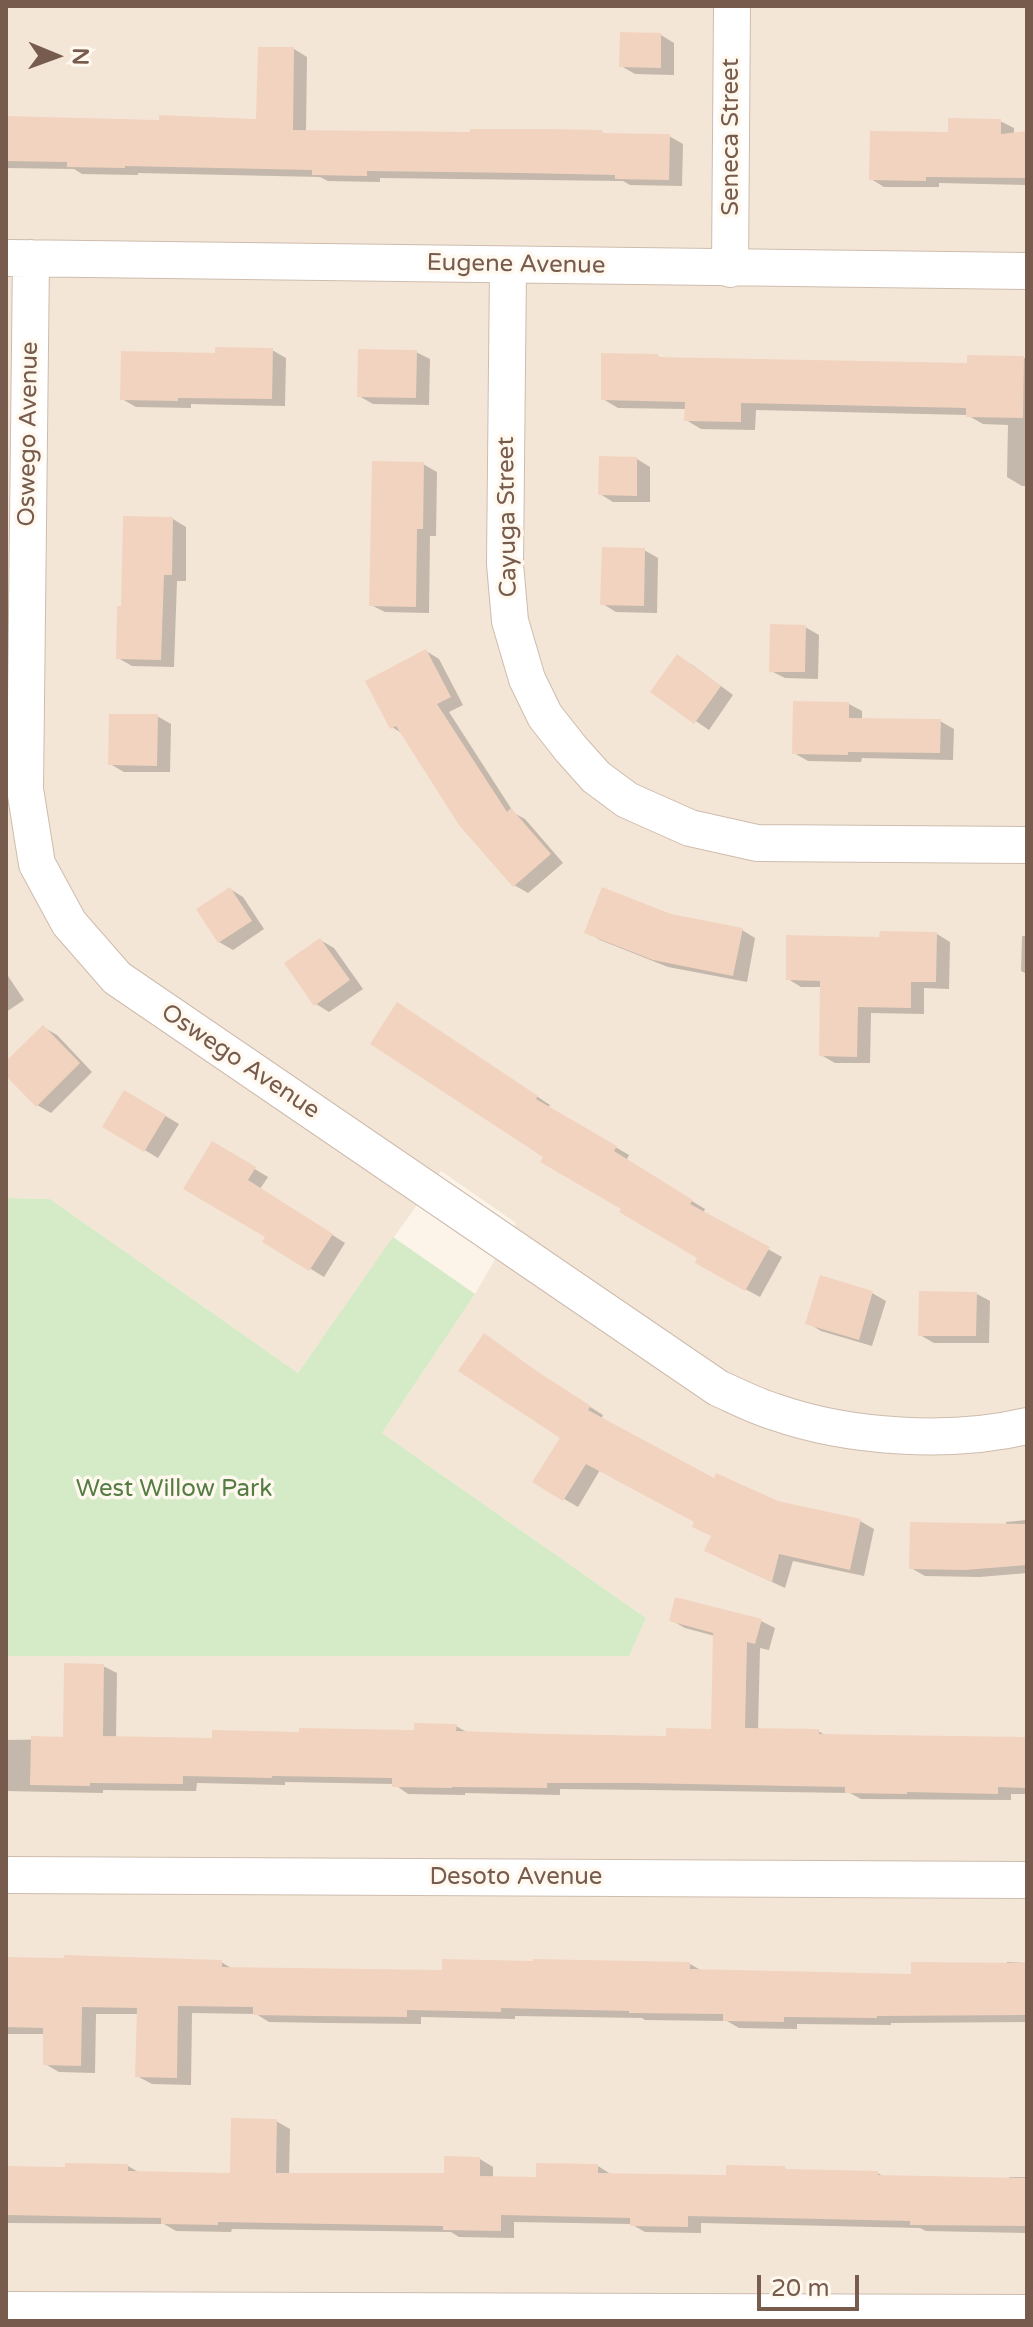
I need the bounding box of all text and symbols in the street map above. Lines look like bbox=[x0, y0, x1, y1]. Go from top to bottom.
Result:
north arrow bbox=[16, 16, 96, 96]
text: N bbox=[67, 47, 93, 65]
street label: Seneca Street bbox=[718, 58, 746, 216]
street label: Eugene Avenue bbox=[426, 249, 606, 281]
street label: Oswego Avenue bbox=[13, 341, 45, 527]
street label: Cayuga Street bbox=[492, 436, 524, 598]
street label: Oswego Avenue bbox=[155, 998, 325, 1126]
park label: West Willow Park bbox=[76, 1476, 272, 1504]
street label: Desoto Avenue bbox=[430, 1864, 602, 1892]
scale bar bbox=[761, 2259, 863, 2309]
text: 20 m bbox=[771, 2274, 829, 2303]

